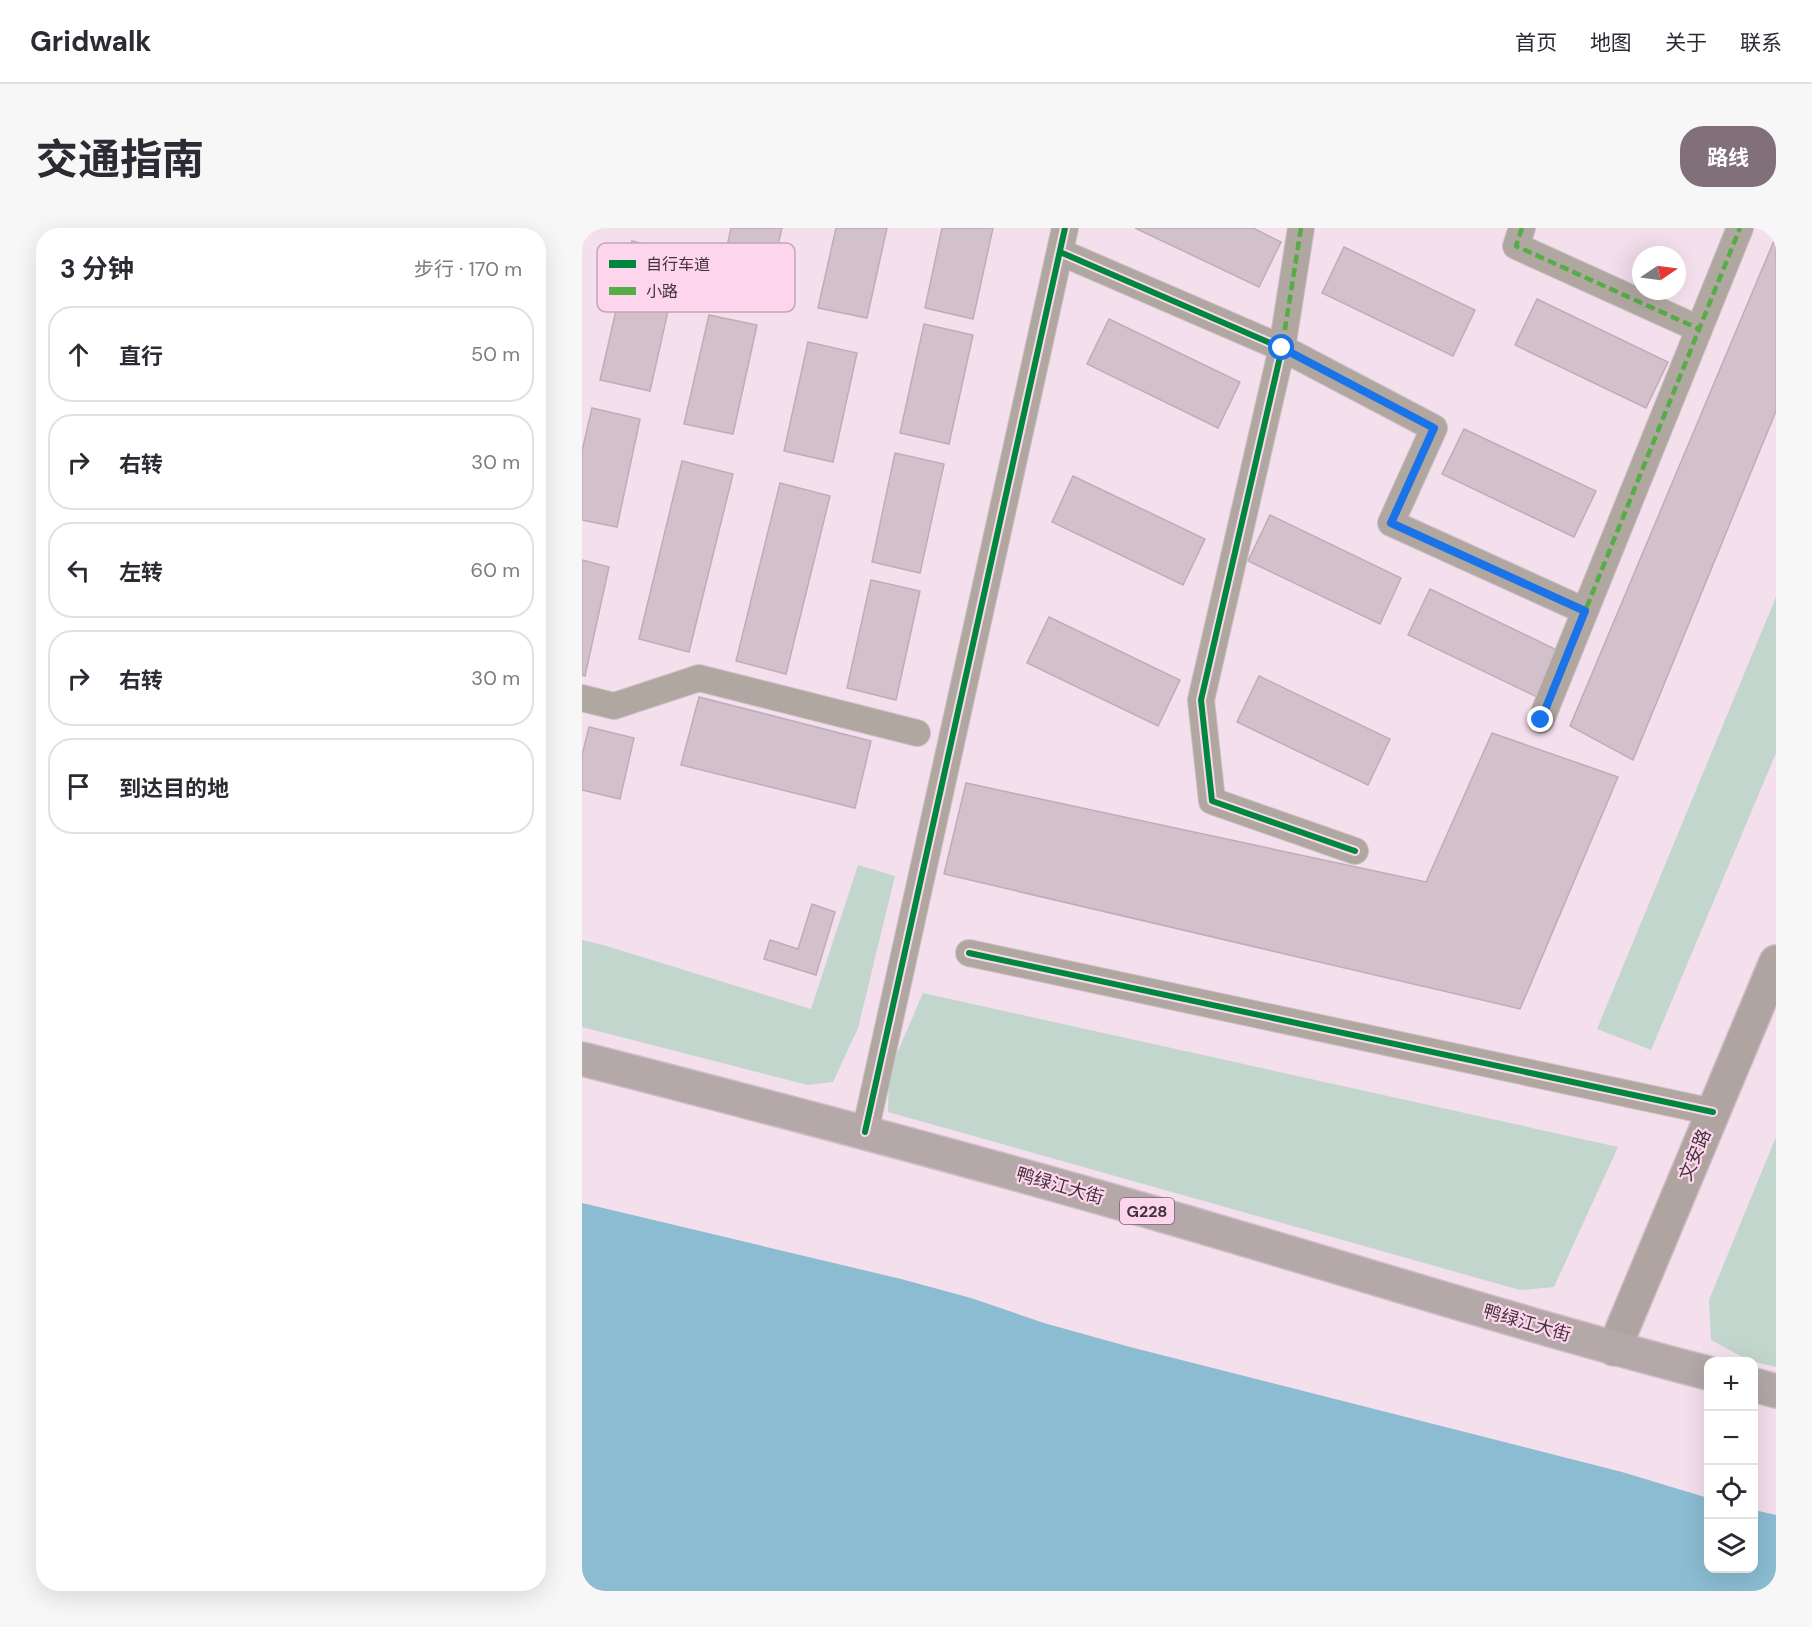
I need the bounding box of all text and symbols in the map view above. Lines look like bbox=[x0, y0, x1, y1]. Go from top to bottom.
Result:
text: Gridwalk bbox=[30, 23, 152, 60]
text: 首页 bbox=[1515, 29, 1557, 57]
text: 地图 bbox=[1590, 29, 1632, 57]
text: 关于 bbox=[1665, 29, 1707, 57]
text: 联系 bbox=[1740, 29, 1782, 57]
button: 路线 bbox=[1680, 126, 1776, 187]
text: 交通指南 bbox=[36, 132, 204, 187]
legend bbox=[597, 243, 795, 312]
north arrow bbox=[1632, 246, 1686, 300]
text: 3 分钟 bbox=[60, 252, 134, 286]
text: 自行车道 bbox=[646, 254, 710, 275]
text: 步行 · 170 m bbox=[414, 256, 522, 282]
text: 小路 bbox=[646, 281, 678, 302]
route start bbox=[1268, 334, 1294, 360]
icon: ahead bbox=[62, 338, 95, 371]
text: 50 m bbox=[471, 341, 520, 367]
text: 直行 bbox=[119, 342, 163, 371]
icon: right bbox=[62, 446, 95, 479]
text: 30 m bbox=[471, 449, 520, 475]
text: 右转 bbox=[119, 450, 163, 479]
icon: left bbox=[62, 554, 95, 587]
text: 60 m bbox=[471, 557, 520, 583]
text: 左转 bbox=[119, 558, 163, 587]
icon: right bbox=[62, 662, 95, 695]
text: 30 m bbox=[471, 665, 520, 691]
text: 右转 bbox=[119, 666, 163, 695]
route end bbox=[1527, 706, 1553, 732]
icon: arrive bbox=[62, 770, 95, 803]
text: 到达目的地 bbox=[119, 774, 229, 803]
street label: 文安路 bbox=[1673, 1125, 1717, 1185]
street label: 鸭绿江大街 bbox=[1013, 1162, 1107, 1210]
road number: G228 bbox=[1120, 1198, 1174, 1224]
street label: 鸭绿江大街 bbox=[1480, 1299, 1574, 1347]
map controls bbox=[1704, 1357, 1758, 1573]
button: + bbox=[1704, 1357, 1758, 1411]
button: − bbox=[1704, 1411, 1758, 1465]
button: locate bbox=[1704, 1465, 1758, 1519]
button: layers bbox=[1704, 1519, 1758, 1573]

